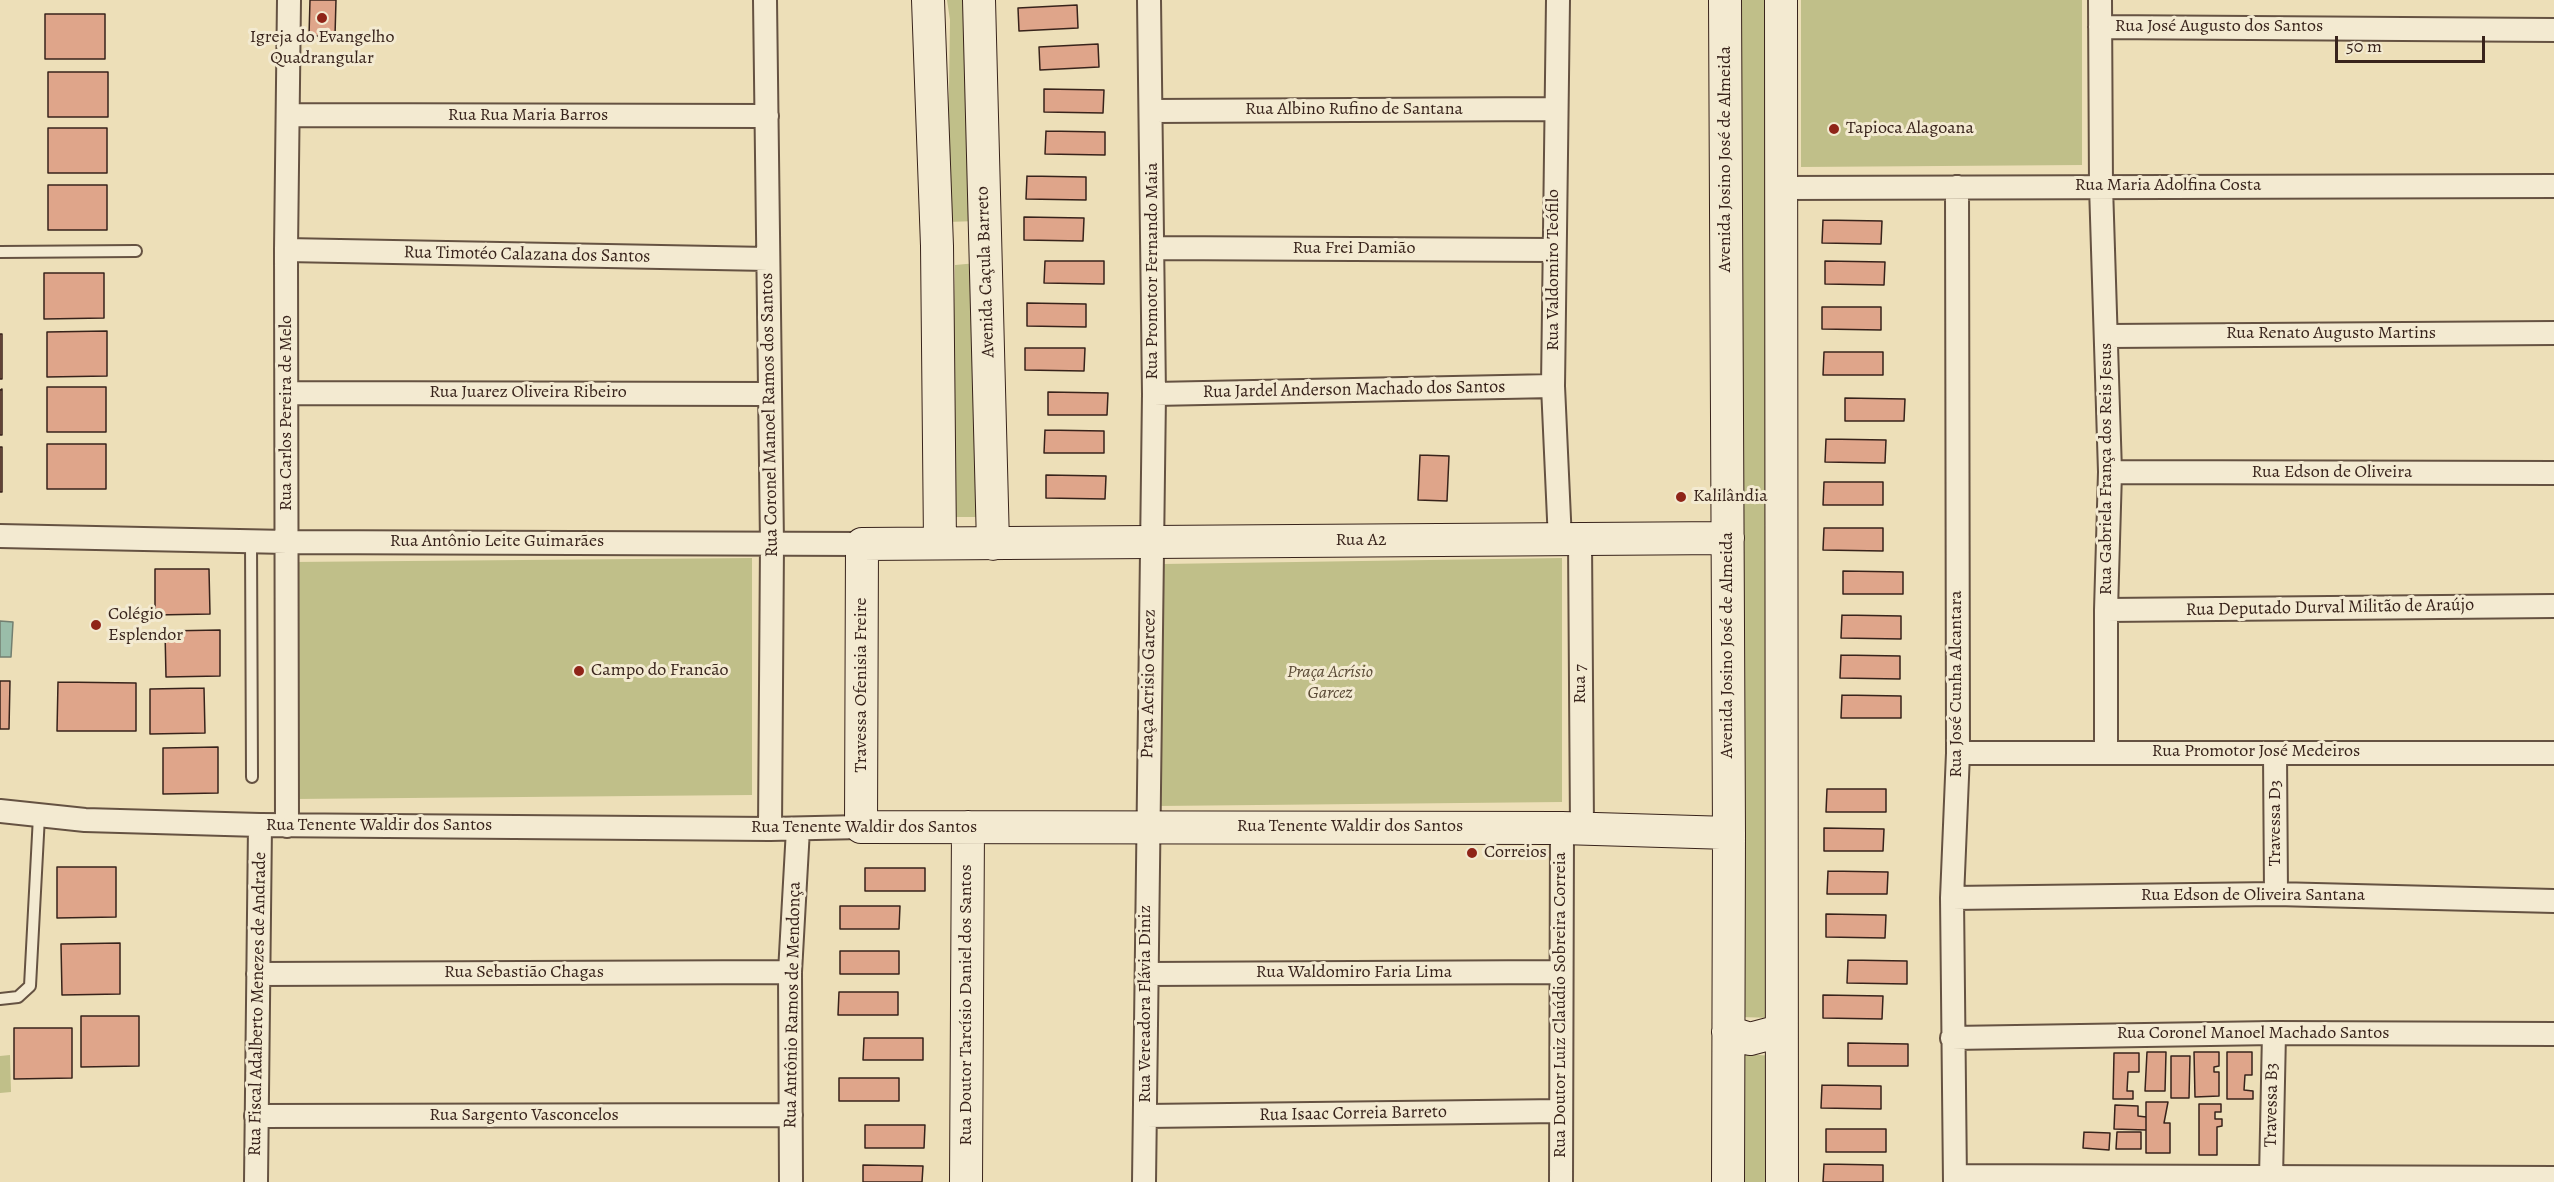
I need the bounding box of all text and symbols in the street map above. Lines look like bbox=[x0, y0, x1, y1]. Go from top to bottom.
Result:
marker: Igreja do Evangelho Quadrangular bbox=[315, 11, 329, 25]
street label: Rua José Augusto dos Santos bbox=[2115, 16, 2323, 38]
scale bar bbox=[2338, 24, 2488, 62]
place label: Igreja do Evangelho Quadrangular bbox=[250, 27, 394, 70]
text: 50 m bbox=[2346, 34, 2382, 58]
street label: Avenida Josino José de Almeida bbox=[1715, 46, 1737, 272]
street label: Rua Albino Rufino de Santana bbox=[1245, 99, 1463, 121]
street label: Rua Rua Maria Barros bbox=[448, 105, 608, 127]
place label: Tapioca Alagoana bbox=[1846, 118, 1974, 140]
marker: Tapioca Alagoana bbox=[1827, 122, 1841, 136]
street label: Rua Promotor Fernando Maia bbox=[1142, 162, 1164, 380]
street label: Rua Maria Adolfina Costa bbox=[2075, 175, 2261, 197]
street label: Avenida Caçula Barreto bbox=[972, 186, 1000, 358]
street label: Rua Valdomiro Teófilo bbox=[1543, 189, 1565, 351]
street label: Rua Frei Damião bbox=[1293, 238, 1415, 260]
street label: Rua Timotéo Calazana dos Santos bbox=[403, 242, 651, 268]
street label: Rua Coronel Manoel Ramos dos Santos bbox=[757, 273, 783, 557]
street label: Rua Carlos Pereira de Melo bbox=[276, 315, 298, 511]
street label: Rua Renato Augusto Martins bbox=[2226, 323, 2436, 345]
street label: Rua Gabriela França dos Reis Jesus bbox=[2096, 343, 2118, 595]
street label: Rua Jardel Anderson Machado dos Santos bbox=[1202, 377, 1506, 403]
street label: Rua Juarez Oliveira Ribeiro bbox=[429, 382, 627, 404]
street label: Rua Edson de Oliveira bbox=[2252, 462, 2412, 484]
place label: Kalilândia bbox=[1693, 486, 1768, 508]
marker: Kalilândia bbox=[1674, 490, 1688, 504]
street label: Rua A2 bbox=[1335, 530, 1387, 552]
street label: Rua Antônio Leite Guimarães bbox=[390, 531, 604, 553]
street label: Avenida Josino José de Almeida bbox=[1717, 532, 1739, 758]
street label: Rua José Cunha Alcantara bbox=[1946, 590, 1968, 778]
street label: Rua Deputado Durval Militão de Araújo bbox=[2186, 595, 2474, 621]
street label: Travessa Ofenisia Freire bbox=[851, 597, 873, 773]
place label: Colégio Esplendor bbox=[108, 604, 183, 646]
street label: Praça Acrisio Garcez bbox=[1137, 609, 1161, 759]
marker: Colégio Esplendor bbox=[89, 618, 103, 632]
place label: Campo do Francão bbox=[591, 660, 728, 682]
park label: Praça Acrísio Garcez bbox=[1287, 662, 1373, 704]
marker: Campo do Francão bbox=[572, 664, 586, 678]
street label: Rua 7 bbox=[1570, 664, 1592, 704]
street label: Rua Promotor José Medeiros bbox=[2152, 741, 2360, 763]
street label: Travessa D3 bbox=[2265, 780, 2287, 866]
street label: Rua Tenente Waldir dos Santos bbox=[266, 815, 492, 837]
street label: Rua Tenente Waldir dos Santos bbox=[1237, 816, 1463, 838]
street label: Rua Tenente Waldir dos Santos bbox=[751, 817, 977, 839]
place label: Correios bbox=[1484, 842, 1547, 864]
marker: Correios bbox=[1465, 846, 1479, 860]
street label: Rua Fiscal Adalberto Menezes de Andrade bbox=[245, 852, 271, 1156]
street label: Rua Doutor Luiz Claúdio Sobreira Correia bbox=[1550, 852, 1572, 1158]
street label: Rua Doutor Tarcísio Daniel dos Santos bbox=[956, 864, 978, 1146]
street label: Rua Antônio Ramos de Mendonça bbox=[780, 881, 806, 1129]
street label: Rua Edson de Oliveira Santana bbox=[2141, 885, 2365, 907]
street label: Rua Vereadora Flávia Diniz bbox=[1135, 905, 1157, 1103]
street label: Rua Sebastião Chagas bbox=[444, 962, 604, 984]
street label: Rua Waldomiro Faria Lima bbox=[1256, 962, 1452, 984]
street label: Rua Coronel Manoel Machado Santos bbox=[2117, 1023, 2389, 1045]
street label: Travessa B3 bbox=[2260, 1063, 2284, 1147]
street label: Rua Isaac Correia Barreto bbox=[1259, 1102, 1447, 1126]
street label: Rua Sargento Vasconcelos bbox=[429, 1105, 619, 1127]

